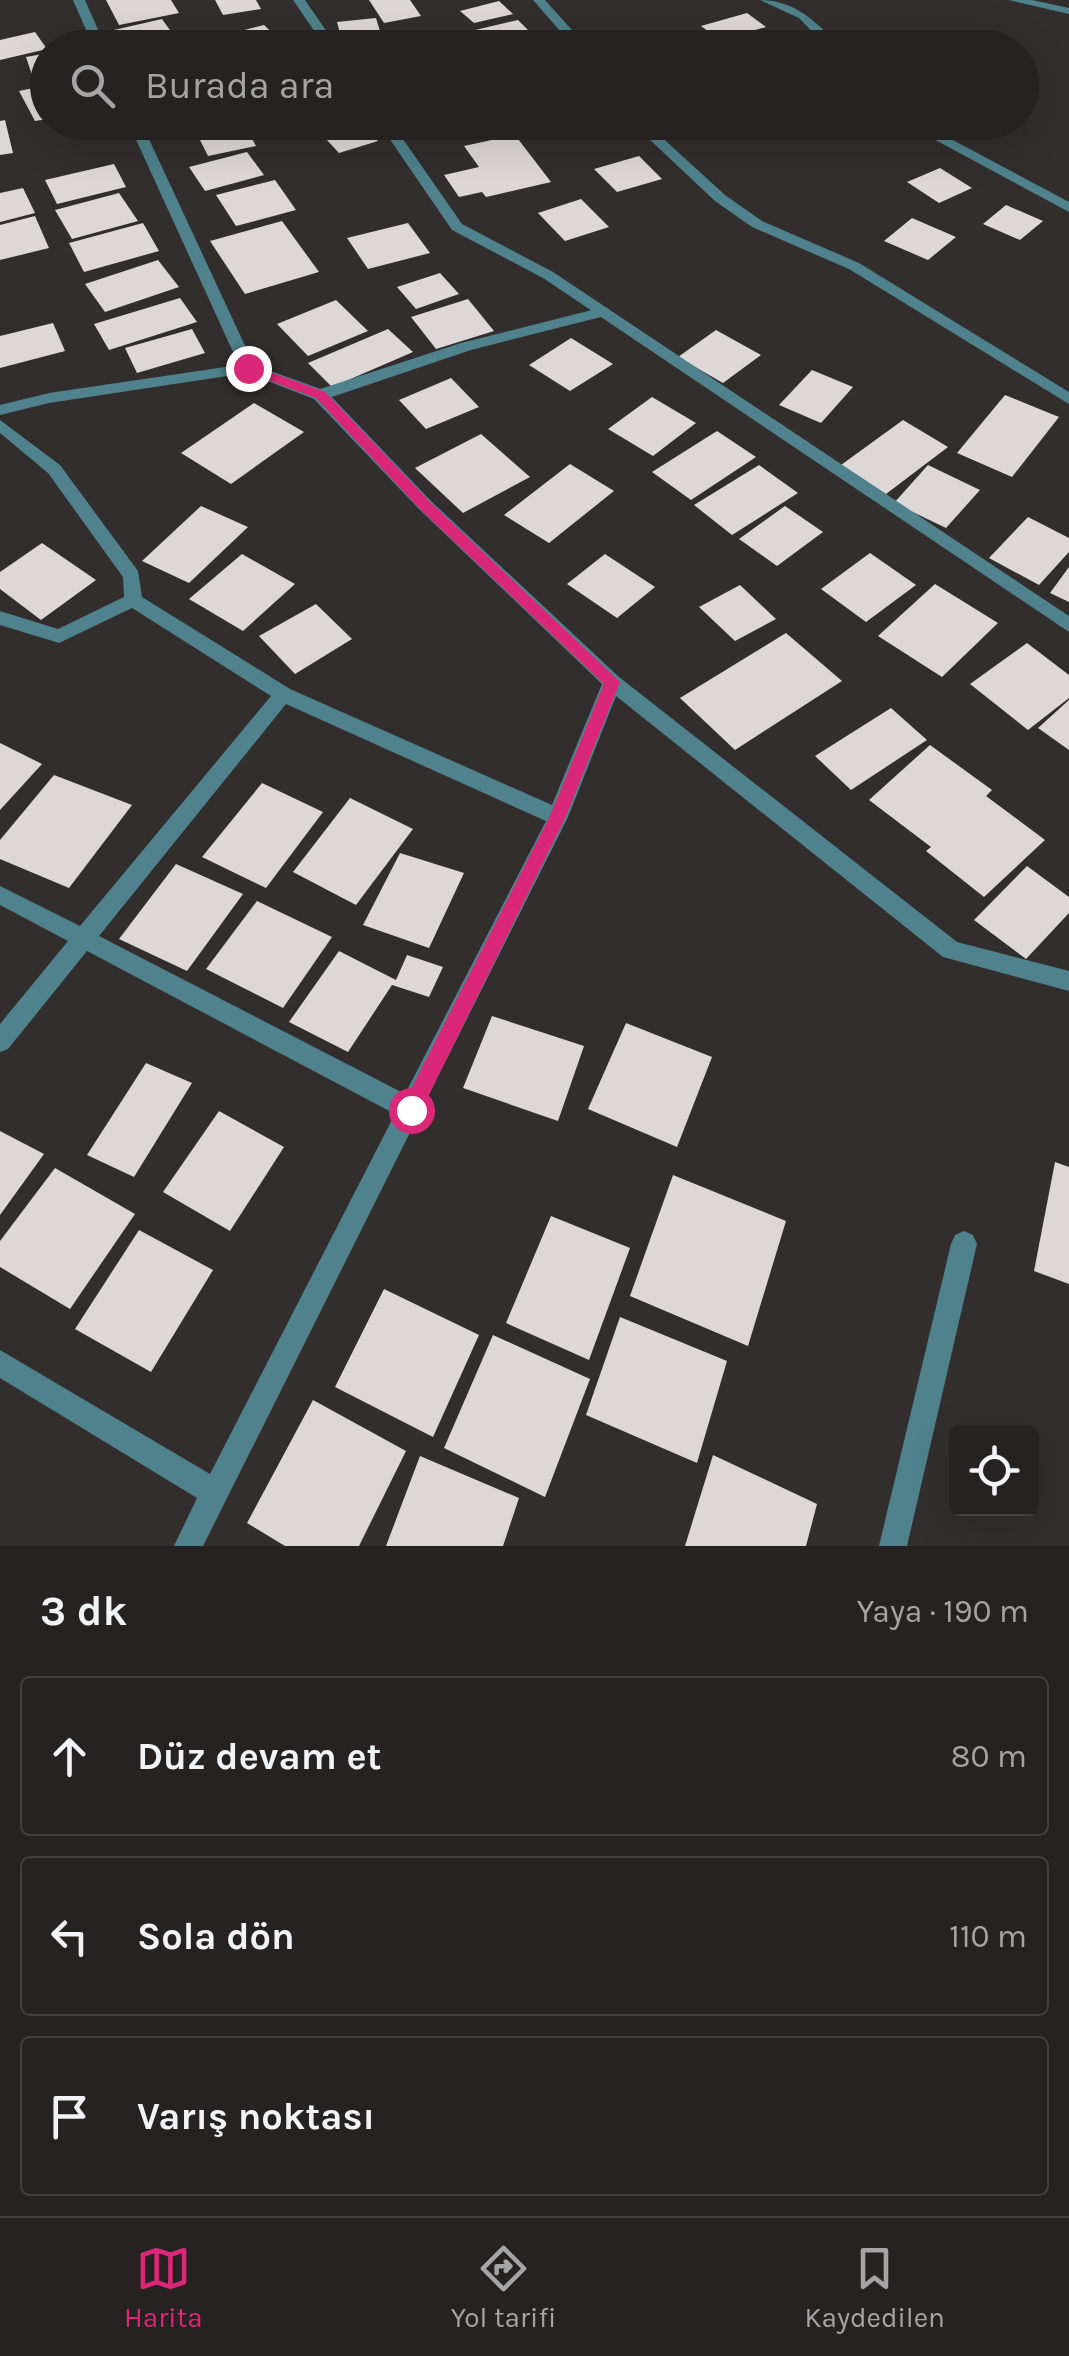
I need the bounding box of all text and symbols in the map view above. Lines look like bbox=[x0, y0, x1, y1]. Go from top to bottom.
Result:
search box bbox=[30, 30, 1039, 140]
icon: search bbox=[65, 58, 120, 113]
text: Burada ara bbox=[145, 63, 334, 108]
route end bbox=[226, 346, 272, 392]
route start bbox=[389, 1088, 435, 1134]
map controls bbox=[949, 1426, 1039, 1516]
button: locate bbox=[949, 1426, 1039, 1516]
text: 3 dk bbox=[40, 1586, 127, 1636]
text: Yaya · 190 m bbox=[857, 1593, 1029, 1630]
icon: ahead bbox=[42, 1729, 97, 1784]
text: Düz devam et bbox=[137, 1734, 382, 1779]
text: 80 m bbox=[951, 1738, 1027, 1775]
icon: left bbox=[42, 1909, 97, 1964]
text: Sola dön bbox=[137, 1914, 295, 1959]
text: 110 m bbox=[949, 1918, 1027, 1955]
icon: arrive bbox=[42, 2089, 97, 2144]
text: Varış noktası bbox=[137, 2094, 375, 2139]
tab: Harita bbox=[124, 2241, 203, 2334]
tab: Yol tarifi bbox=[451, 2241, 556, 2334]
tab: Kaydedilen bbox=[804, 2241, 945, 2334]

